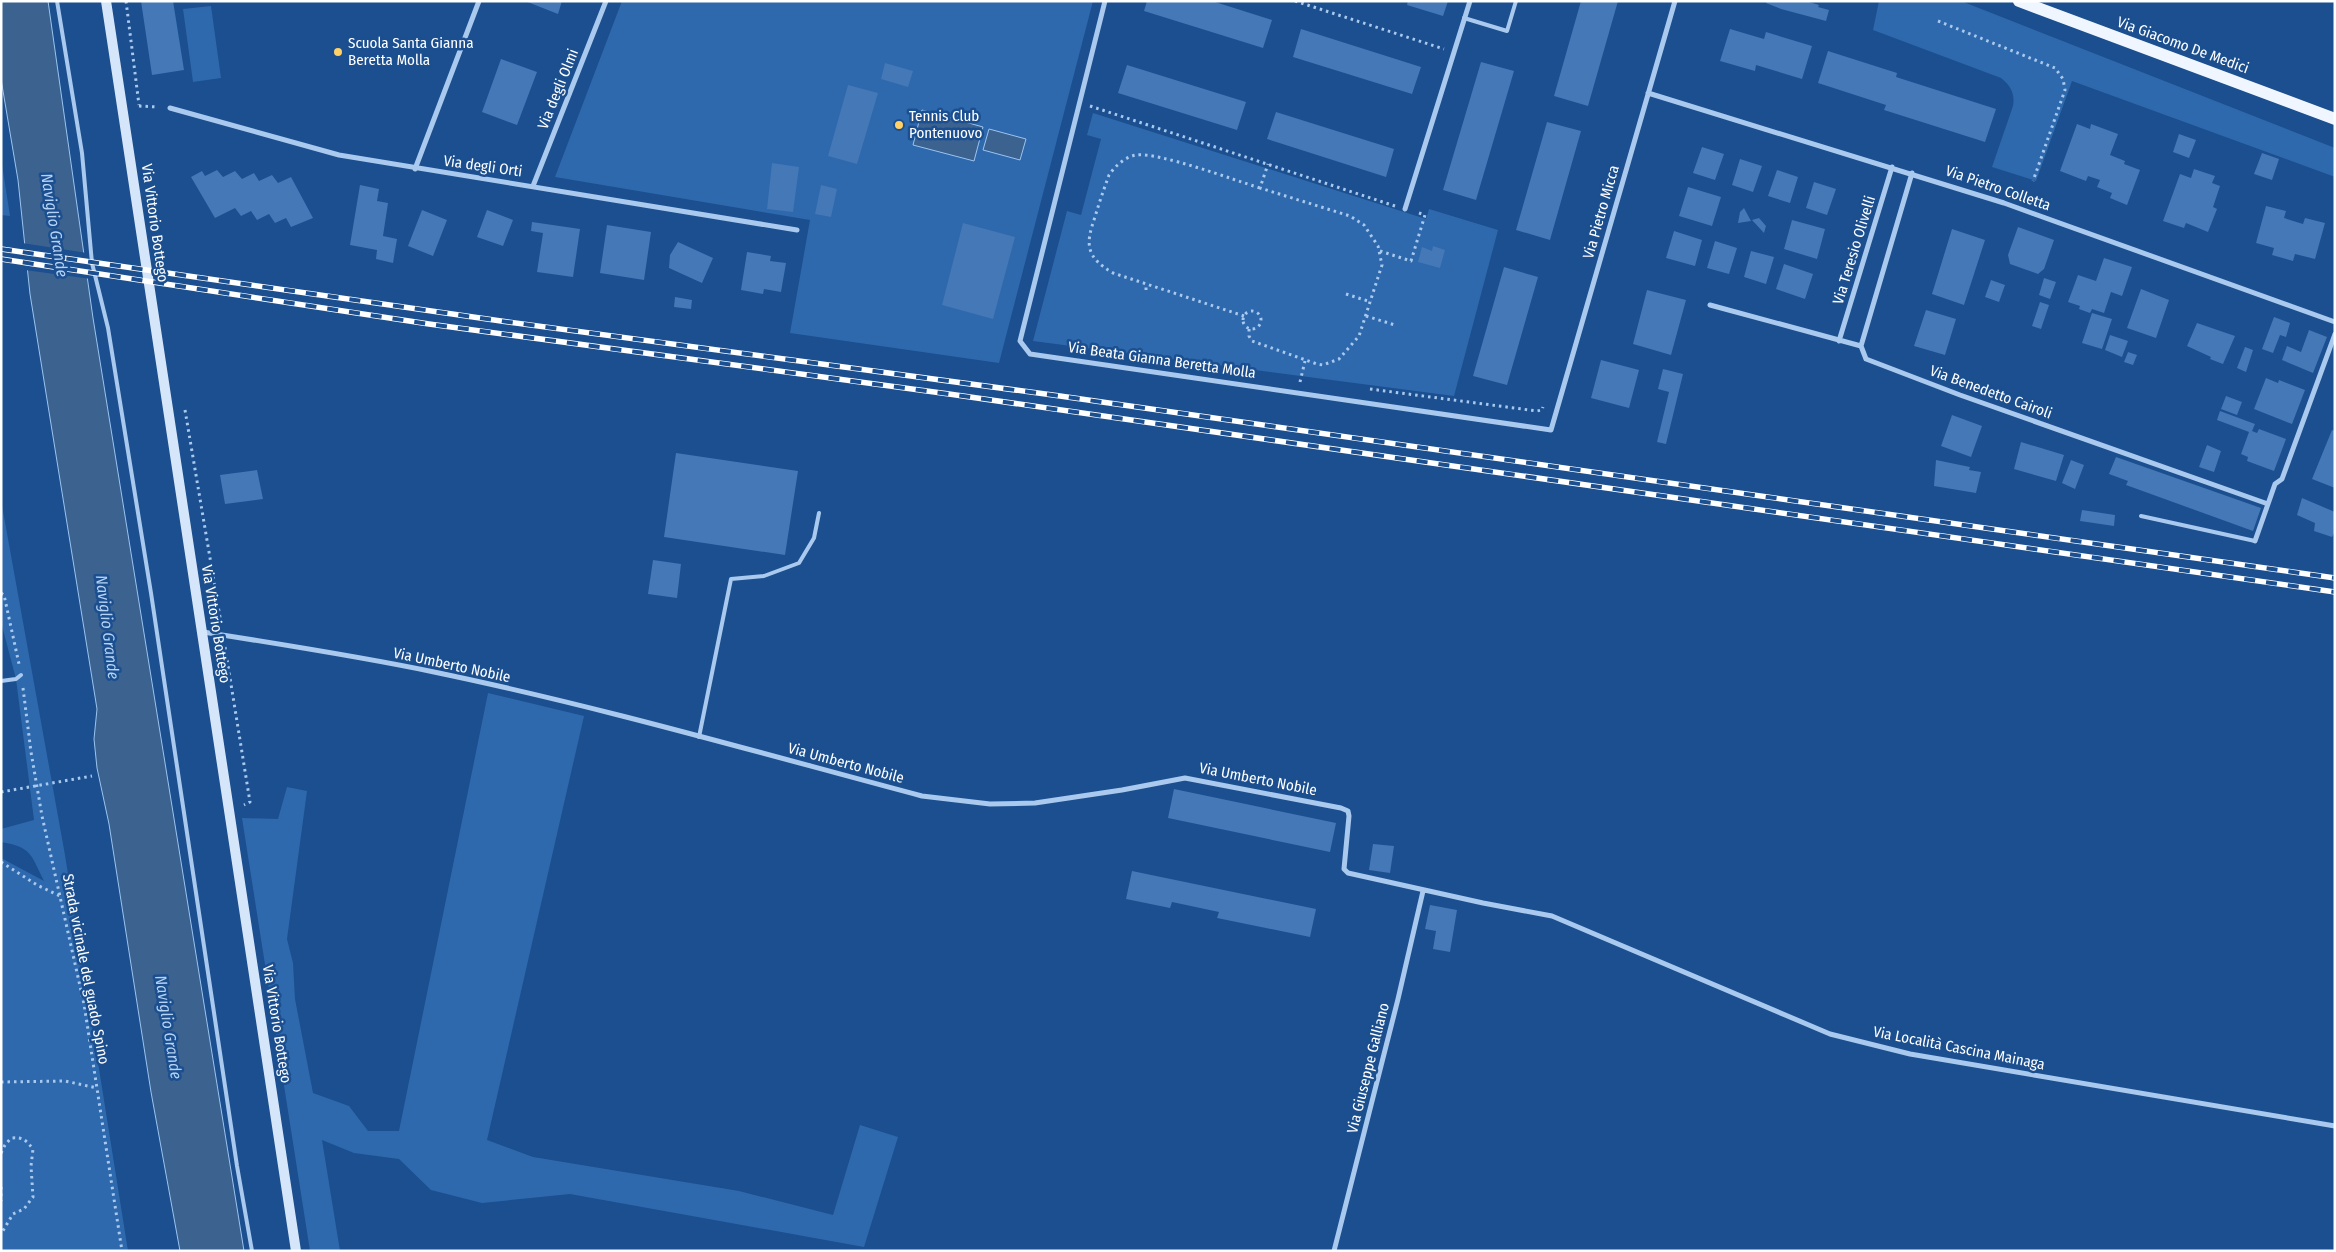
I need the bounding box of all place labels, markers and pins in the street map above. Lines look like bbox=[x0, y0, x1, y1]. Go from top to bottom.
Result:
place label: Scuola Santa Gianna Beretta Molla bbox=[348, 34, 474, 69]
marker: Scuola Santa Gianna Beretta Molla bbox=[332, 46, 344, 58]
place label: Tennis Club Pontenuovo bbox=[909, 107, 982, 142]
marker: Tennis Club Pontenuovo bbox=[893, 119, 905, 131]

